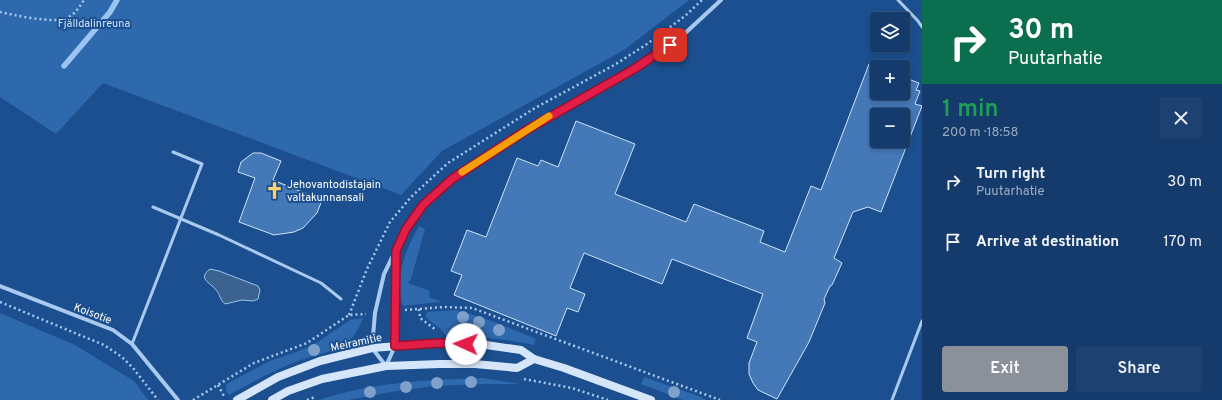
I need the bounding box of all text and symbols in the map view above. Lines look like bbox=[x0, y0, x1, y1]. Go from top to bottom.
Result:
map controls bbox=[870, 12, 910, 148]
button: layers bbox=[870, 12, 910, 52]
text: 30 m bbox=[1008, 13, 1074, 49]
icon: right bbox=[942, 16, 994, 68]
park label: Fjälldalinreuna bbox=[58, 17, 131, 31]
pin bbox=[653, 28, 687, 62]
icon: arrive bbox=[659, 34, 681, 56]
text: Puutarhatie bbox=[1008, 48, 1103, 71]
button: + bbox=[870, 60, 910, 100]
text: 1 min bbox=[942, 95, 999, 125]
button: close bbox=[1160, 97, 1202, 139]
button: − bbox=[870, 108, 910, 148]
text: 200 m · 18:58 bbox=[942, 125, 1018, 141]
text: Turn right bbox=[976, 165, 1045, 184]
icon: right bbox=[942, 171, 964, 193]
text: 30 m bbox=[1167, 173, 1202, 192]
place label: Jehovantodistajain valtakunnansali bbox=[287, 178, 381, 205]
church icon: Jehovantodistajain valtakunnansali bbox=[264, 180, 284, 200]
text: Puutarhatie bbox=[976, 184, 1044, 200]
icon: arrive bbox=[942, 231, 964, 253]
text: Arrive at destination bbox=[976, 233, 1119, 252]
text: 170 m bbox=[1163, 233, 1202, 252]
street label: Koisotie bbox=[72, 300, 114, 328]
position arrow bbox=[445, 323, 487, 365]
street label: Meiramitie bbox=[329, 331, 383, 355]
button: Exit bbox=[942, 346, 1068, 392]
button: Share bbox=[1076, 346, 1202, 392]

